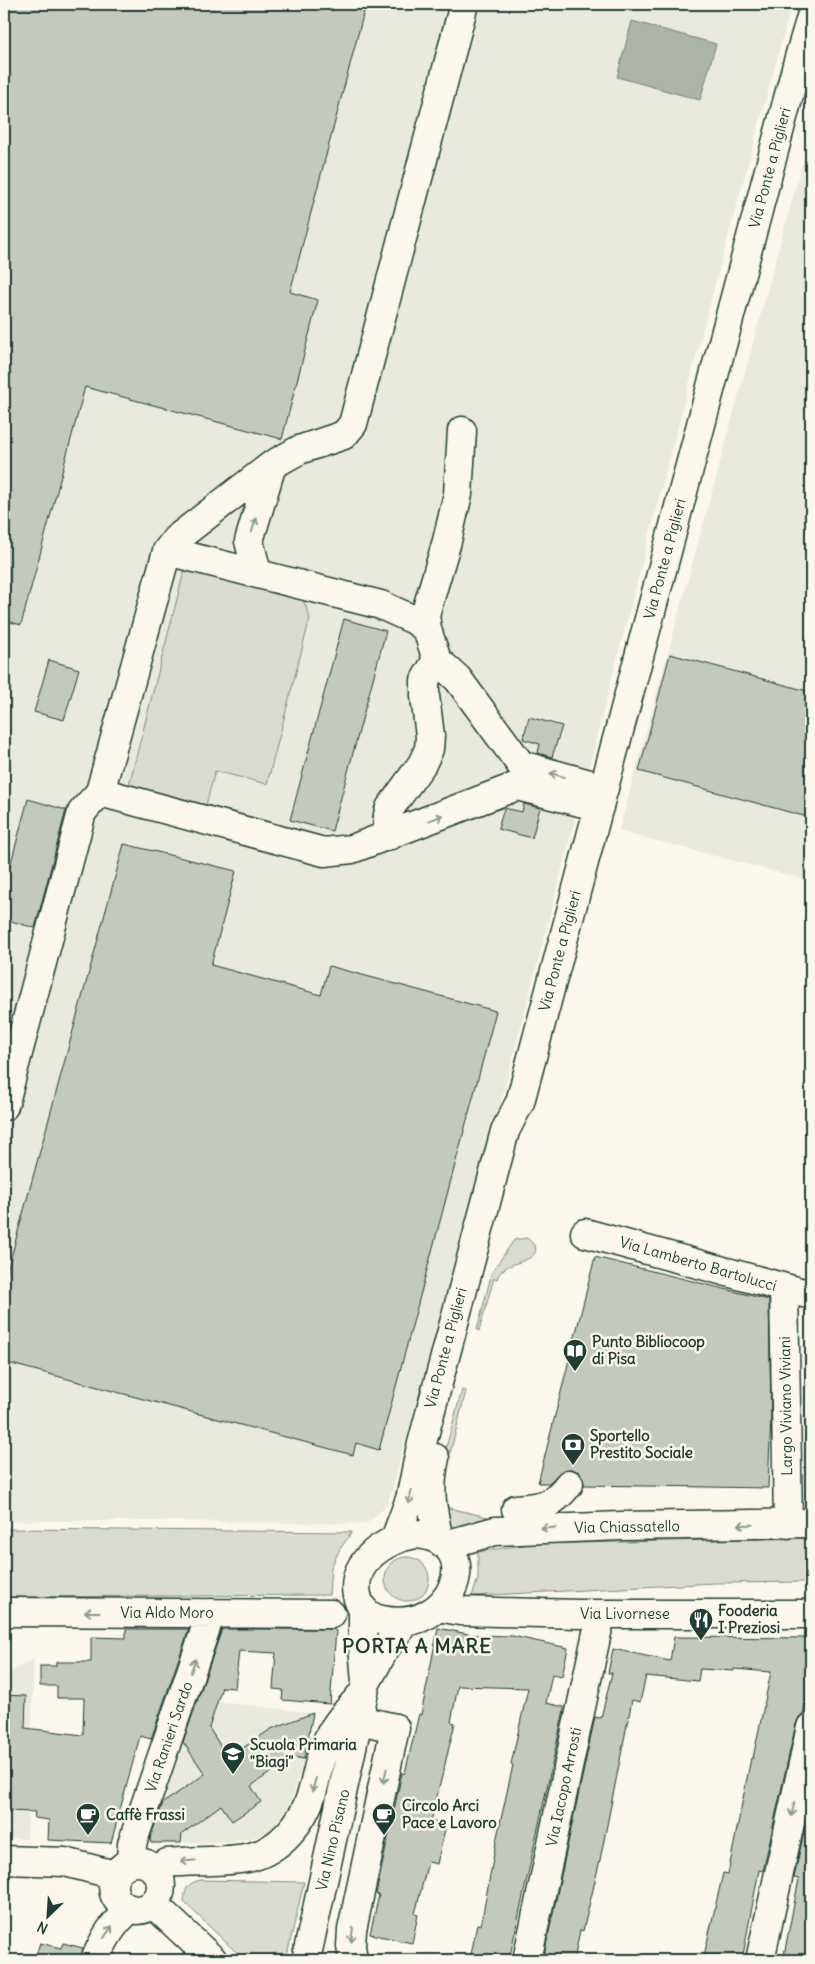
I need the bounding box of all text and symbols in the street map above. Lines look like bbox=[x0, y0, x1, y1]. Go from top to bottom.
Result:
street label: Via Ponte a Piglieri bbox=[744, 105, 795, 230]
street label: Via Ponte a Piglieri bbox=[639, 496, 690, 621]
one-way arrow bbox=[250, 518, 260, 534]
one-way arrow bbox=[549, 770, 565, 780]
one-way arrow bbox=[428, 813, 444, 822]
street label: Via Ponte a Piglieri bbox=[534, 888, 585, 1013]
street label: Via Lamberto Bartolucci bbox=[617, 1232, 779, 1295]
street label: Via Ponte a Piglieri bbox=[420, 1285, 471, 1410]
place label: Punto Bibliocoop di Pisa bbox=[592, 1332, 705, 1368]
street label: Largo Viviano Viviani bbox=[775, 1336, 796, 1476]
library icon: Punto Bibliocoop di Pisa bbox=[562, 1338, 588, 1372]
place label: Sportello Prestito Sociale bbox=[590, 1426, 693, 1462]
bank icon: Sportello Prestito Sociale bbox=[560, 1432, 586, 1466]
one-way arrow bbox=[405, 1488, 414, 1504]
street label: Via Chiassatello bbox=[574, 1516, 680, 1537]
one-way arrow bbox=[737, 1520, 754, 1530]
one-way arrow bbox=[540, 1524, 556, 1533]
place label: Fooderia I Preziosi bbox=[718, 1601, 780, 1637]
street label: Via Aldo Moro bbox=[120, 1603, 214, 1622]
street label: Via Livornese bbox=[580, 1604, 670, 1623]
one-way arrow bbox=[84, 1607, 100, 1617]
restaurant icon: Fooderia I Preziosi bbox=[688, 1607, 714, 1641]
district label: PORTA A MARE bbox=[342, 1633, 492, 1658]
one-way arrow bbox=[189, 1658, 198, 1674]
street label: Via Ranieri Sardo bbox=[141, 1679, 196, 1795]
street label: Via Iacopo Arrosti bbox=[542, 1725, 585, 1848]
place label: Scuola Primaria "Biagi" bbox=[250, 1735, 357, 1772]
school or university icon: Scuola Primaria "Biagi" bbox=[220, 1741, 246, 1775]
one-way arrow bbox=[380, 1767, 389, 1783]
one-way arrow bbox=[309, 1777, 318, 1793]
street label: Via Nino Pisano bbox=[312, 1787, 353, 1893]
place label: Circolo Arci Pace e Lavoro bbox=[402, 1796, 497, 1832]
one-way arrow bbox=[788, 1800, 797, 1816]
cafe icon: Caffè Frassi bbox=[75, 1802, 101, 1836]
cafe icon: Circolo Arci Pace e Lavoro bbox=[371, 1802, 397, 1836]
place label: Caffè Frassi bbox=[106, 1805, 185, 1824]
one-way arrow bbox=[181, 1857, 197, 1866]
north arrow bbox=[22, 1892, 72, 1942]
text: N bbox=[34, 1918, 51, 1938]
one-way arrow bbox=[103, 1925, 113, 1939]
one-way arrow bbox=[347, 1927, 357, 1943]

